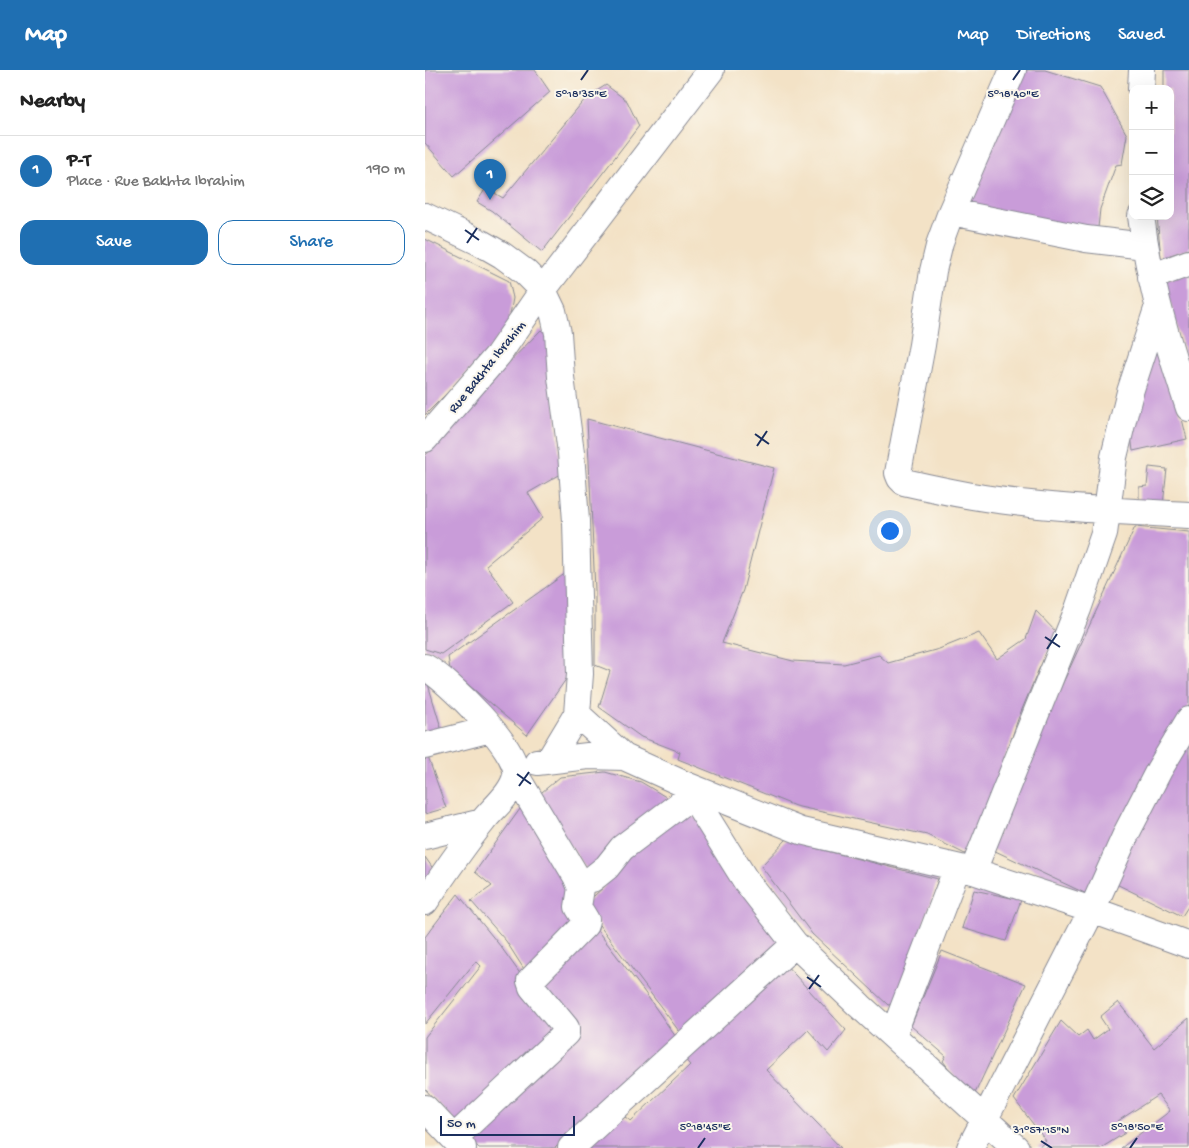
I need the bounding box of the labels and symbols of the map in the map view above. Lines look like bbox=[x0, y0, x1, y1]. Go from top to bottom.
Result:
text: 5°18'35"E bbox=[555, 88, 607, 102]
text: 5°18'40"E bbox=[987, 88, 1039, 102]
pin: 1 bbox=[474, 159, 506, 200]
street label: Rue Bakhta Ibrahim bbox=[445, 318, 530, 417]
your location bbox=[877, 518, 903, 544]
scale bar bbox=[440, 1113, 575, 1136]
text: 5°18'45"E bbox=[680, 1121, 731, 1135]
text: 5°18'50"E bbox=[1111, 1121, 1163, 1135]
text: 31°57'15"N bbox=[1012, 1124, 1069, 1138]

